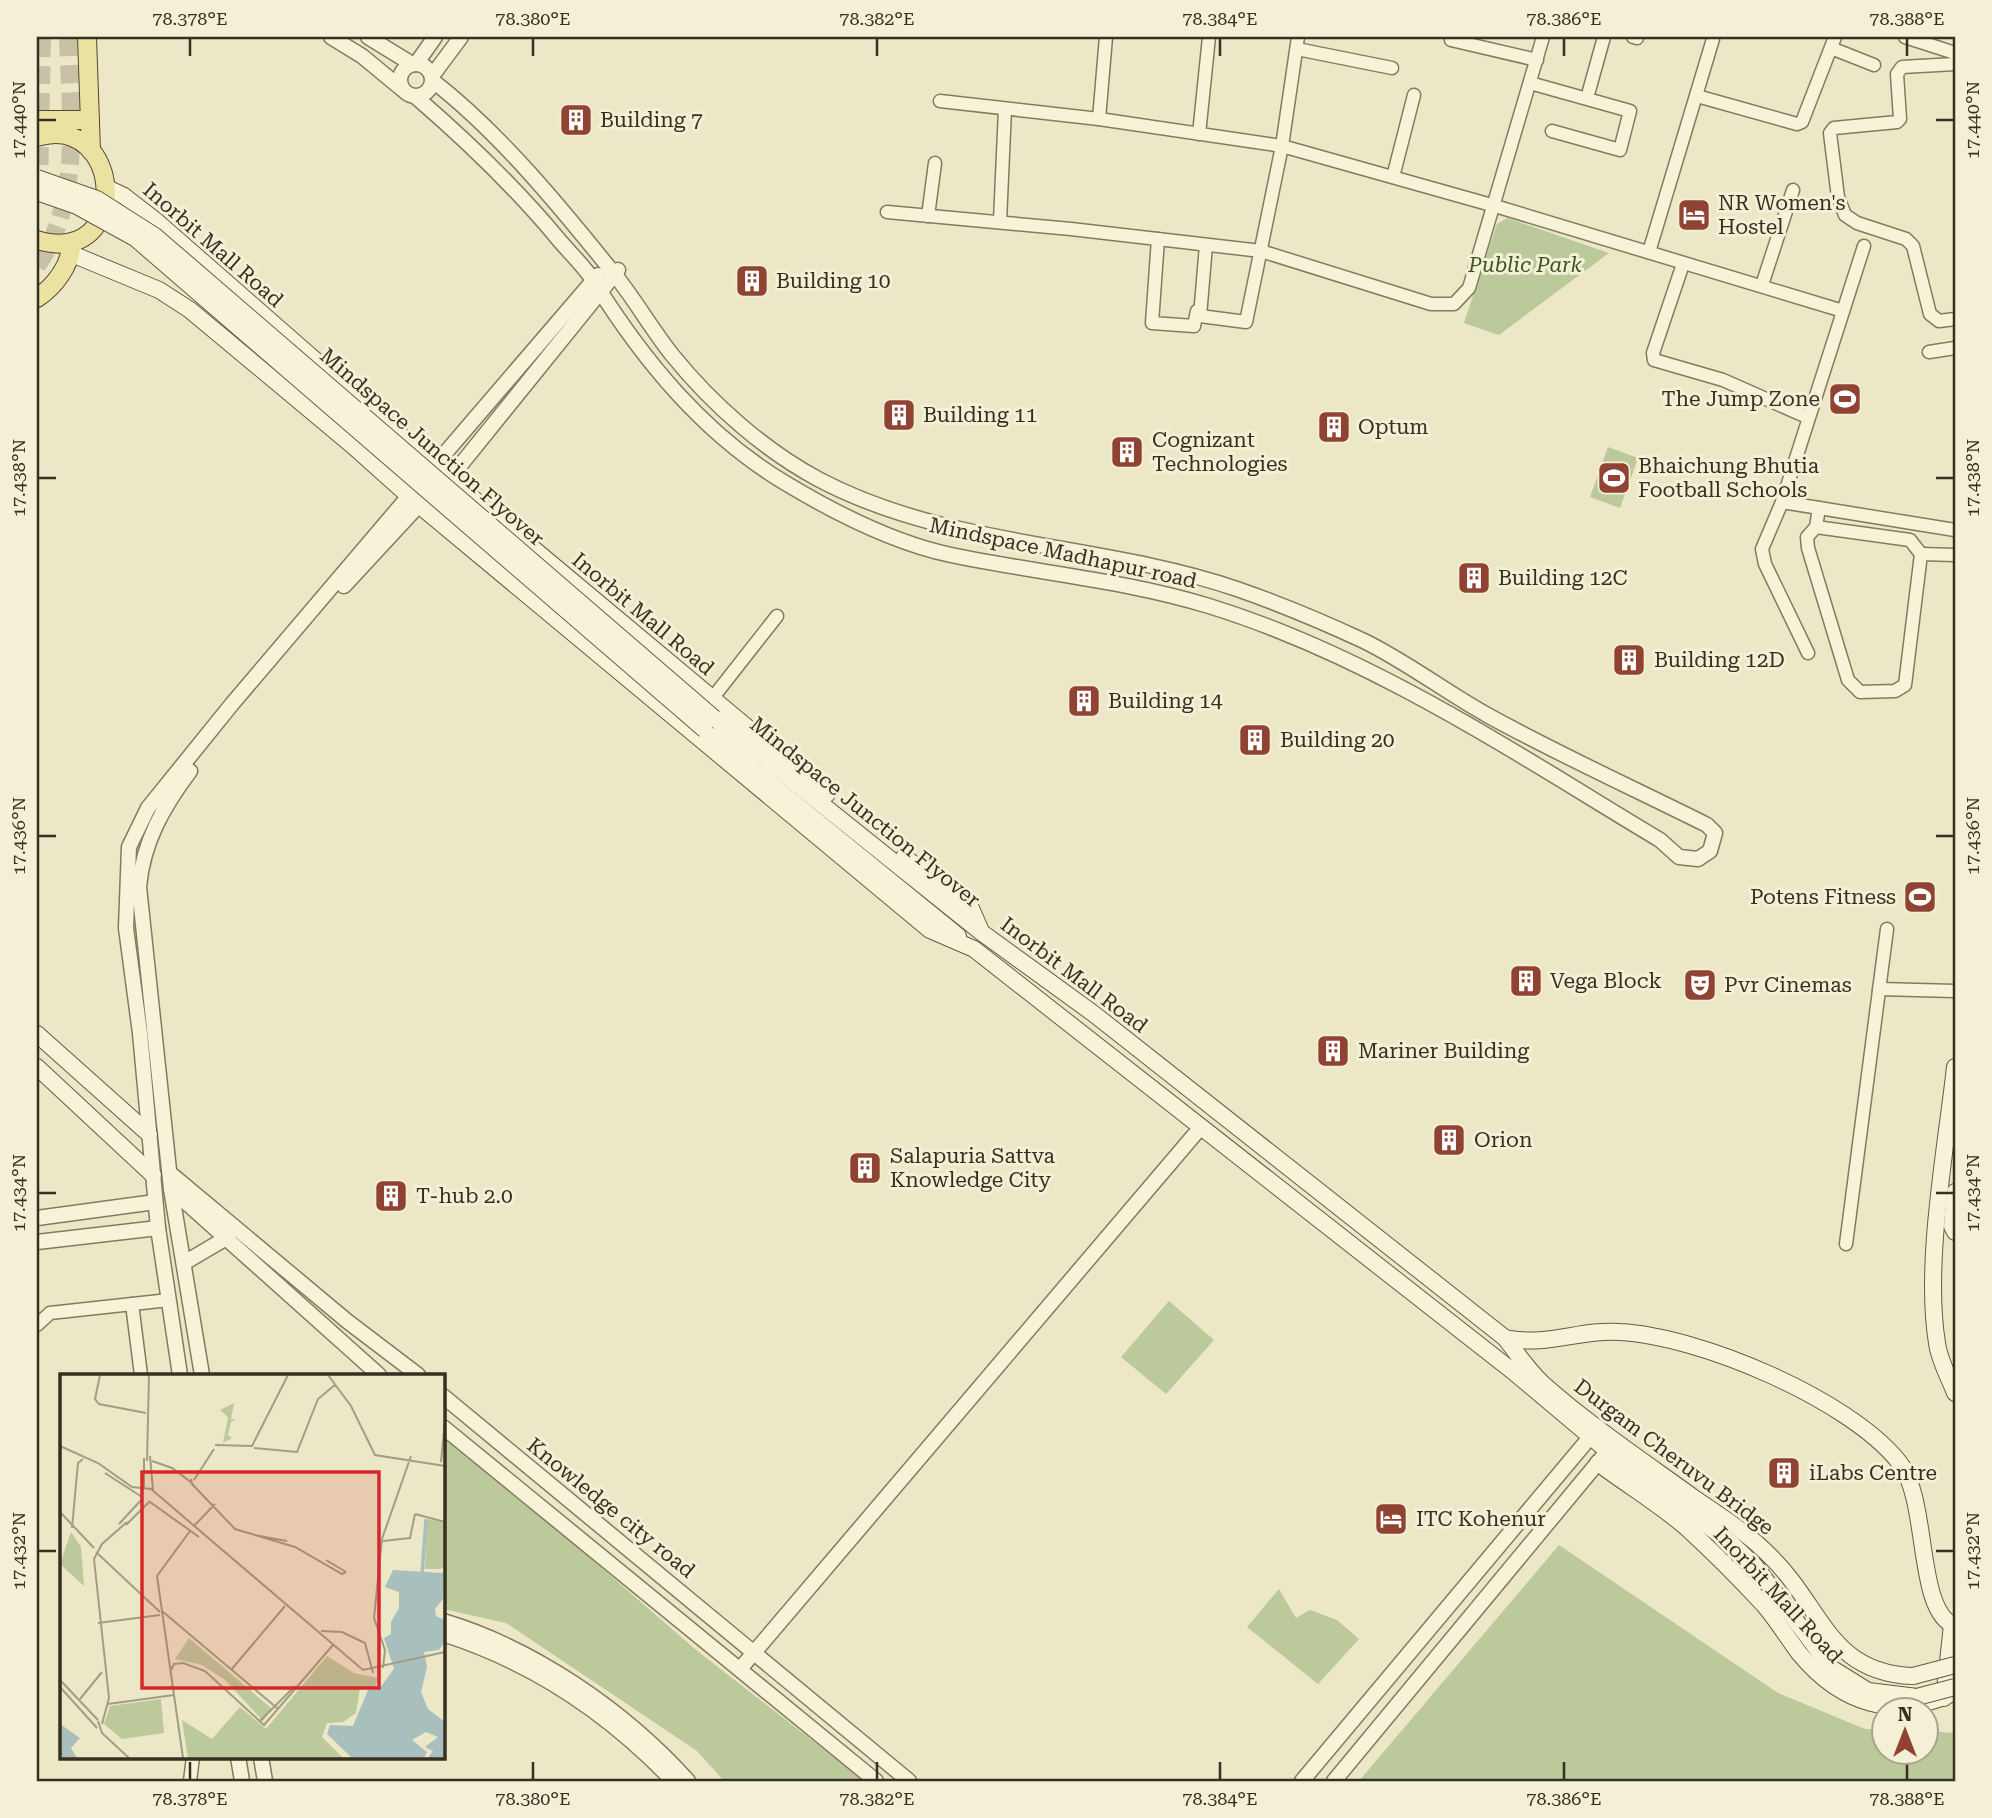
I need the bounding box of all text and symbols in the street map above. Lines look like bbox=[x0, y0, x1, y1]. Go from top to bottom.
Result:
text: 78.378°E bbox=[152, 8, 228, 29]
text: 78.380°E bbox=[495, 8, 571, 29]
text: 78.382°E bbox=[839, 8, 915, 29]
text: 78.384°E bbox=[1182, 8, 1258, 29]
text: 78.386°E bbox=[1526, 8, 1602, 29]
text: 78.388°E bbox=[1869, 8, 1945, 29]
text: 17.440°N bbox=[8, 81, 29, 159]
text: 17.440°N bbox=[1962, 81, 1983, 159]
building icon: Building 7 bbox=[557, 101, 595, 139]
place label: Building 7 bbox=[600, 108, 703, 132]
street label: Inorbit Mall Road bbox=[138, 178, 288, 313]
place label: NR Women's Hostel bbox=[1718, 191, 1845, 239]
hotel icon: NR Women's Hostel bbox=[1675, 196, 1713, 234]
park label: Public Park bbox=[1467, 253, 1582, 277]
building icon: Building 10 bbox=[733, 262, 771, 300]
place label: Building 10 bbox=[776, 269, 891, 293]
street label: Mindspace Junction Flyover bbox=[315, 343, 549, 551]
sports icon: The Jump Zone bbox=[1826, 380, 1864, 418]
place label: The Jump Zone bbox=[1661, 387, 1820, 411]
building icon: Building 11 bbox=[880, 396, 918, 434]
place label: Building 11 bbox=[923, 403, 1038, 427]
building icon: Optum bbox=[1315, 408, 1353, 446]
place label: Optum bbox=[1358, 415, 1429, 439]
place label: Cognizant Technologies bbox=[1152, 428, 1287, 476]
building icon: Cognizant Technologies bbox=[1108, 433, 1146, 471]
text: 17.438°N bbox=[8, 439, 29, 517]
text: 17.438°N bbox=[1962, 439, 1983, 517]
place label: Bhaichung Bhutia Football Schools bbox=[1638, 454, 1820, 502]
sports icon: Bhaichung Bhutia Football Schools bbox=[1595, 459, 1633, 497]
street label: Mindspace Madhapur road bbox=[927, 513, 1199, 593]
street label: Inorbit Mall Road bbox=[567, 548, 719, 681]
building icon: Building 12C bbox=[1455, 559, 1493, 597]
place label: Building 12C bbox=[1498, 566, 1628, 590]
building icon: Building 12D bbox=[1610, 641, 1648, 679]
place label: Building 12D bbox=[1654, 648, 1785, 672]
building icon: Building 14 bbox=[1065, 682, 1103, 720]
place label: Building 14 bbox=[1108, 689, 1223, 713]
street label: Mindspace Junction Flyover bbox=[745, 712, 985, 912]
building icon: Building 20 bbox=[1236, 721, 1274, 759]
place label: Building 20 bbox=[1280, 728, 1395, 752]
text: 17.436°N bbox=[8, 797, 29, 875]
text: 17.436°N bbox=[1962, 797, 1983, 875]
sports icon: Potens Fitness bbox=[1901, 878, 1939, 916]
place label: Potens Fitness bbox=[1750, 885, 1896, 909]
street label: Inorbit Mall Road bbox=[996, 912, 1152, 1038]
building icon: Vega Block bbox=[1507, 962, 1545, 1000]
theatre icon: Pvr Cinemas bbox=[1681, 966, 1719, 1004]
place label: Vega Block bbox=[1550, 969, 1662, 993]
place label: Pvr Cinemas bbox=[1724, 973, 1852, 997]
building icon: Mariner Building bbox=[1314, 1032, 1352, 1070]
place label: Mariner Building bbox=[1358, 1039, 1529, 1063]
building icon: Orion bbox=[1430, 1121, 1468, 1159]
place label: Orion bbox=[1474, 1128, 1533, 1152]
place label: Salapuria Sattva Knowledge City bbox=[890, 1144, 1055, 1192]
building icon: Salapuria Sattva Knowledge City bbox=[846, 1149, 884, 1187]
text: 17.434°N bbox=[8, 1154, 29, 1232]
text: 17.434°N bbox=[1962, 1154, 1983, 1232]
building icon: T-hub 2.0 bbox=[372, 1177, 410, 1215]
place label: T-hub 2.0 bbox=[416, 1184, 513, 1208]
inset map bbox=[60, 1374, 444, 1758]
street label: Durgam Cheruvu Bridge bbox=[1570, 1374, 1778, 1540]
street label: Knowledge city road bbox=[522, 1433, 700, 1583]
building icon: iLabs Centre bbox=[1765, 1454, 1803, 1492]
place label: iLabs Centre bbox=[1809, 1461, 1937, 1485]
hotel icon: ITC Kohenur bbox=[1372, 1500, 1410, 1538]
place label: ITC Kohenur bbox=[1416, 1507, 1546, 1531]
text: 17.432°N bbox=[8, 1512, 29, 1590]
text: 17.432°N bbox=[1962, 1512, 1983, 1590]
street label: Inorbit Mall Road bbox=[1709, 1522, 1848, 1668]
north arrow bbox=[1870, 1696, 1940, 1766]
text: N bbox=[1898, 1703, 1913, 1726]
text: 78.378°E bbox=[152, 1788, 228, 1809]
text: 78.380°E bbox=[495, 1788, 571, 1809]
text: 78.382°E bbox=[839, 1788, 915, 1809]
text: 78.384°E bbox=[1182, 1788, 1258, 1809]
text: 78.386°E bbox=[1526, 1788, 1602, 1809]
text: 78.388°E bbox=[1869, 1788, 1945, 1809]

